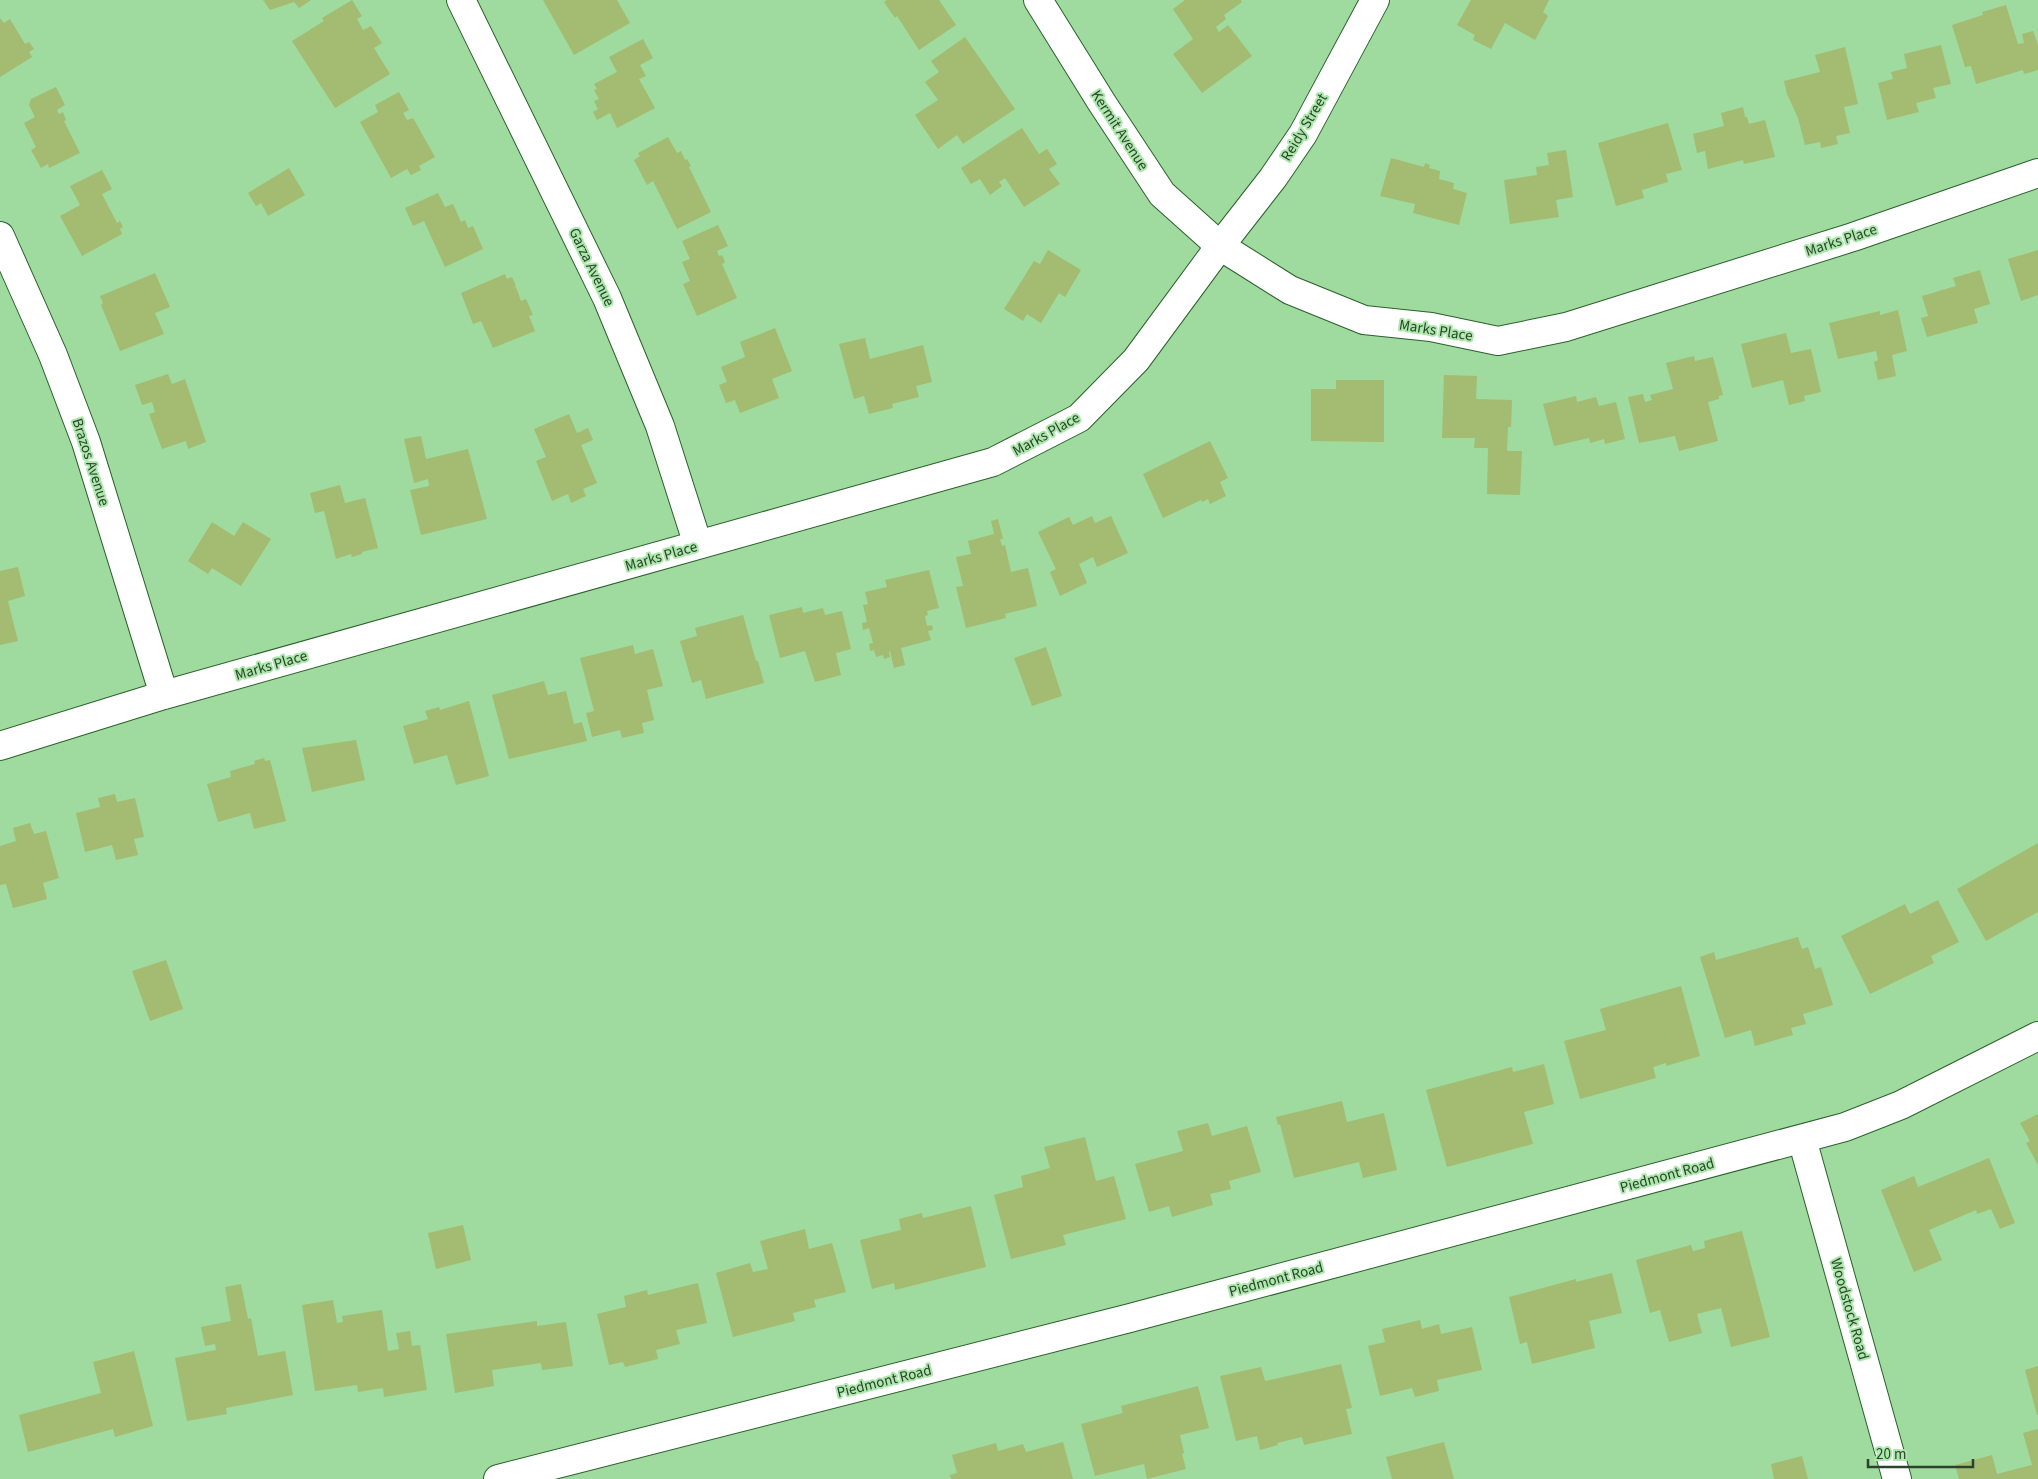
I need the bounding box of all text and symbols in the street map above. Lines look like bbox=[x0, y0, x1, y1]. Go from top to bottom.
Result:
street label: Kermit Avenue bbox=[1086, 86, 1153, 174]
street label: Reidy Street bbox=[1276, 90, 1333, 165]
street label: Marks Place bbox=[1803, 219, 1880, 262]
street label: Garza Avenue bbox=[564, 225, 620, 310]
street label: Marks Place bbox=[1398, 314, 1474, 347]
street label: Marks Place bbox=[1009, 407, 1084, 462]
street label: Brazos Avenue bbox=[66, 416, 115, 509]
street label: Marks Place bbox=[623, 536, 700, 577]
street label: Marks Place bbox=[233, 645, 310, 686]
street label: Piedmont Road bbox=[1618, 1153, 1717, 1198]
street label: Woodstock Road bbox=[1825, 1256, 1874, 1362]
street label: Piedmont Road bbox=[1227, 1257, 1326, 1302]
street label: Piedmont Road bbox=[835, 1360, 934, 1403]
scale bar bbox=[1868, 1436, 1973, 1468]
text: 20 m bbox=[1876, 1444, 1906, 1465]

